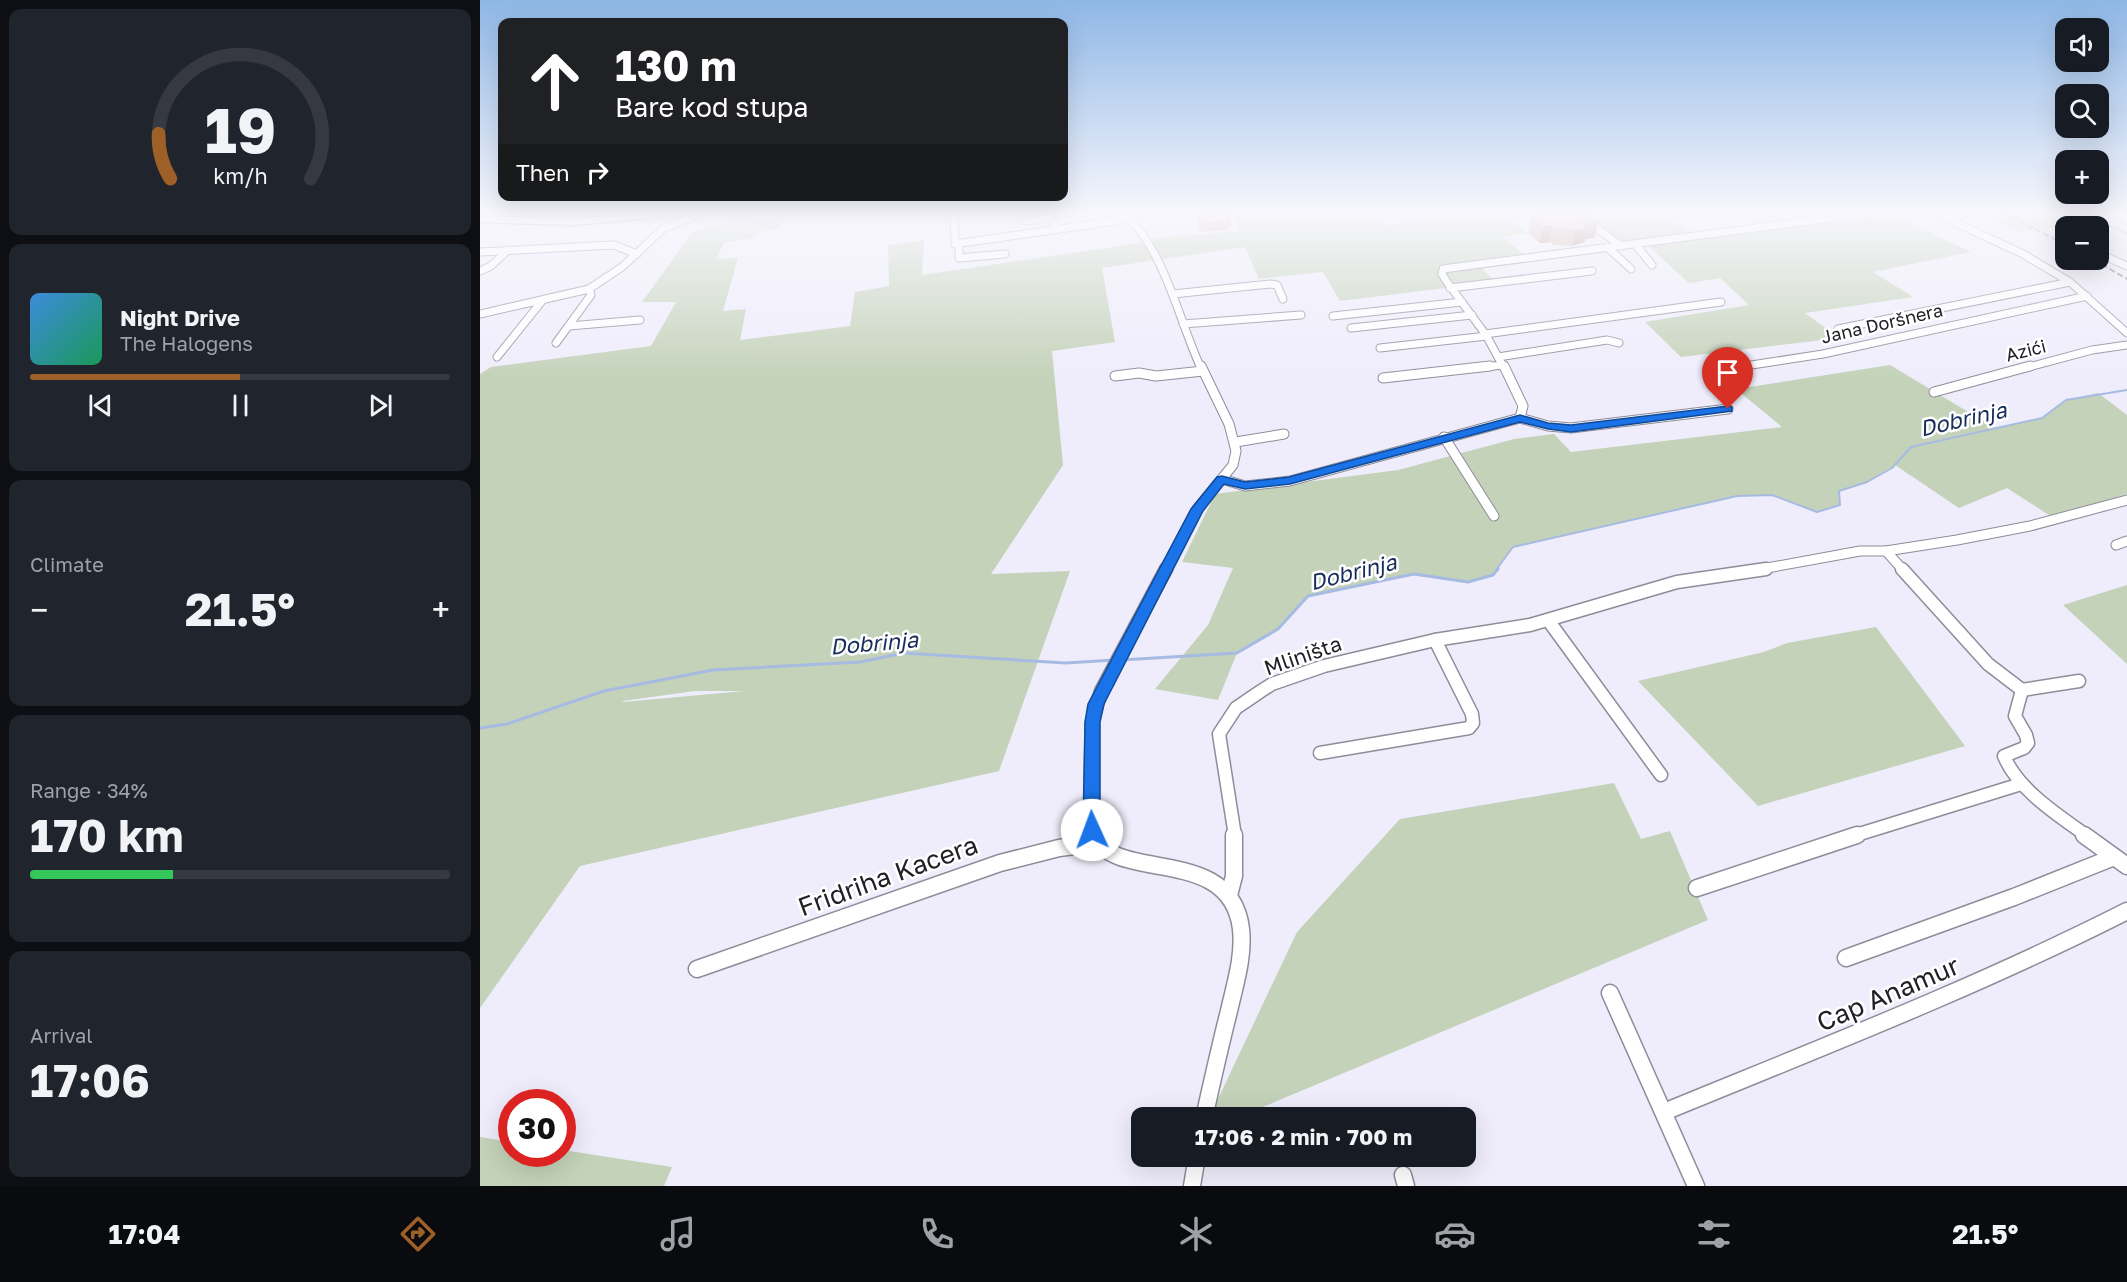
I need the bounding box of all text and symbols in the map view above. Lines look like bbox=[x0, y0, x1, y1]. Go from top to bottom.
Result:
map controls bbox=[2055, 18, 2109, 270]
button: sound bbox=[2055, 18, 2109, 72]
text: 130 m bbox=[615, 40, 737, 90]
icon: ahead bbox=[516, 42, 594, 120]
button: search bbox=[2055, 84, 2109, 138]
text: Bare kod stupa bbox=[615, 91, 809, 123]
text: 19 bbox=[204, 92, 276, 167]
button: + bbox=[2055, 150, 2109, 204]
icon: right bbox=[581, 156, 614, 189]
text: Then bbox=[516, 159, 569, 186]
text: km/h bbox=[213, 164, 267, 190]
button: − bbox=[2055, 216, 2109, 270]
street label: Jana Doršnera bbox=[1819, 298, 1945, 348]
text: Night Drive bbox=[120, 304, 240, 331]
text: The Halogens bbox=[120, 331, 253, 355]
street label: Azići bbox=[2003, 334, 2048, 366]
pin bbox=[1702, 347, 1753, 409]
icon: arrive bbox=[1711, 356, 1744, 389]
icon: previous bbox=[84, 389, 117, 422]
icon: pause bbox=[224, 389, 257, 422]
icon: next bbox=[364, 389, 397, 422]
water label: Dobrinja bbox=[1917, 395, 2011, 442]
water label: Dobrinja bbox=[1307, 547, 1401, 595]
text: Climate bbox=[30, 552, 104, 576]
text: 21.5° bbox=[185, 582, 295, 636]
text: − bbox=[30, 590, 48, 629]
text: + bbox=[432, 590, 450, 629]
water label: Dobrinja bbox=[829, 625, 921, 660]
street label: Mliništa bbox=[1260, 630, 1345, 680]
text: Range · 34% bbox=[30, 778, 148, 802]
position arrow bbox=[1060, 798, 1124, 862]
text: 170 km bbox=[30, 808, 184, 862]
street label: Fridriha Kacera bbox=[794, 829, 982, 922]
street label: Cap Anamur bbox=[1812, 950, 1964, 1037]
text: Arrival bbox=[30, 1023, 93, 1047]
text: 17:06 bbox=[30, 1053, 150, 1107]
speed limit sign: 30 bbox=[498, 1089, 576, 1167]
text: 17:06 · 2 min · 700 m bbox=[1195, 1123, 1412, 1150]
icon: directions bbox=[397, 1213, 439, 1255]
icon: music bbox=[657, 1213, 699, 1255]
icon: phone bbox=[916, 1213, 958, 1255]
icon: climate bbox=[1175, 1213, 1217, 1255]
icon: car bbox=[1434, 1213, 1476, 1255]
icon: filters bbox=[1693, 1213, 1735, 1255]
text: 17:04 bbox=[109, 1218, 180, 1250]
text: 21.5° bbox=[1952, 1218, 2018, 1250]

